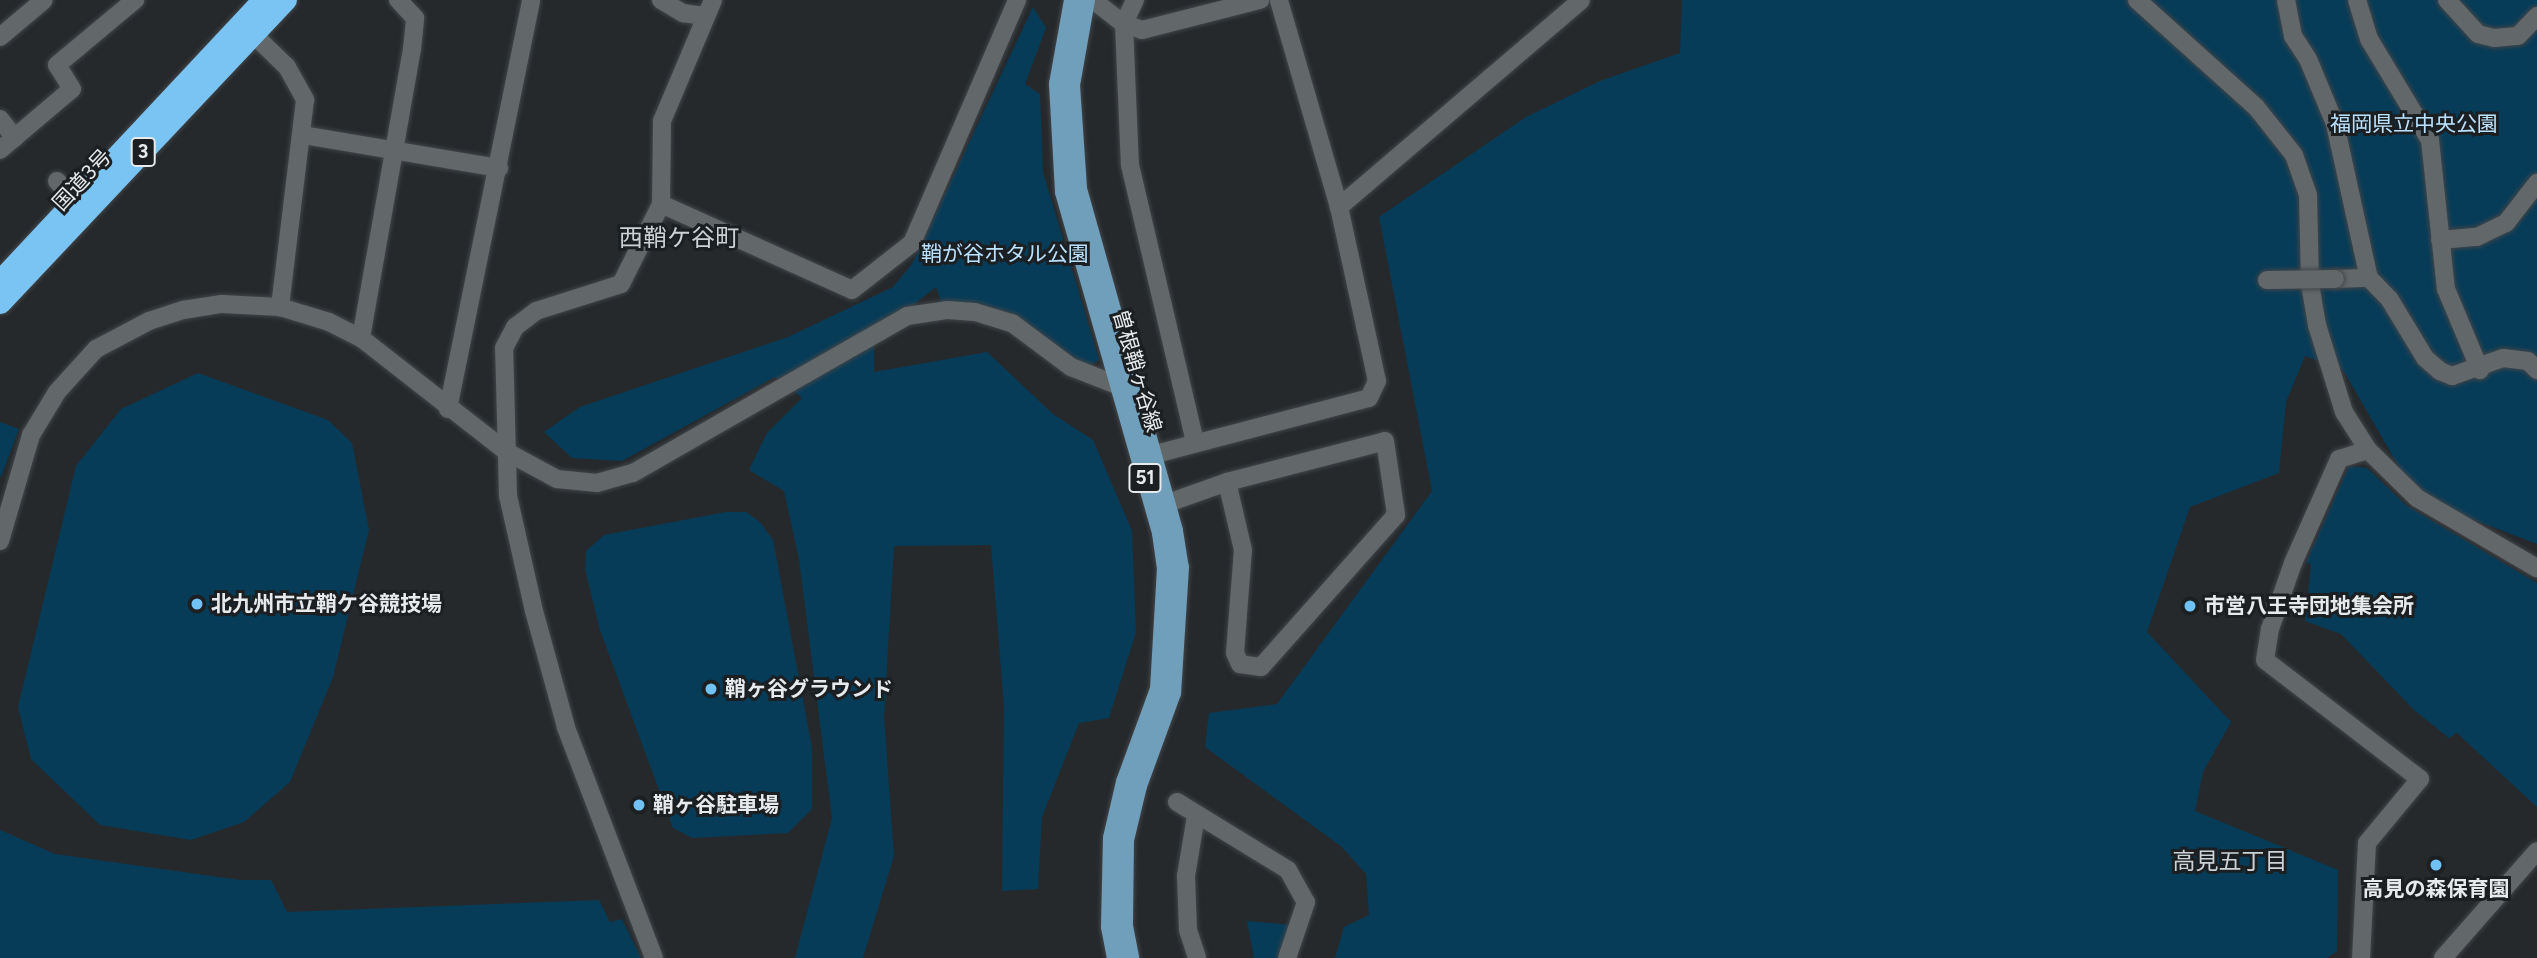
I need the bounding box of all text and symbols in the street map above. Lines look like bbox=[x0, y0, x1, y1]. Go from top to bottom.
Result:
park label: 福岡県立中央公園 bbox=[2330, 111, 2498, 137]
road number: 3 bbox=[129, 136, 157, 168]
street label: 国道3号 bbox=[47, 144, 117, 216]
district label: 西鞘ケ谷町 bbox=[619, 224, 739, 252]
park label: 鞘が谷ホタル公園 bbox=[921, 241, 1089, 267]
street label: 曽根鞘ヶ谷線 bbox=[1108, 307, 1166, 435]
road number: 51 bbox=[1128, 463, 1162, 494]
place label: 北九州市立鞘ケ谷競技場 bbox=[211, 591, 442, 617]
place label: 市営八王寺団地集会所 bbox=[2204, 593, 2414, 619]
marker: 北九州市立鞘ケ谷競技場 bbox=[189, 596, 205, 612]
marker: 市営八王寺団地集会所 bbox=[2182, 598, 2198, 614]
place label: 鞘ヶ谷グラウンド bbox=[725, 676, 893, 702]
marker: 鞘ヶ谷グラウンド bbox=[703, 681, 719, 697]
place label: 鞘ヶ谷駐車場 bbox=[653, 792, 779, 818]
marker: 鞘ヶ谷駐車場 bbox=[631, 797, 647, 813]
district label: 高見五丁目 bbox=[2173, 847, 2287, 875]
marker: 高見の森保育園 bbox=[2428, 857, 2444, 873]
place label: 高見の森保育園 bbox=[2363, 876, 2509, 902]

